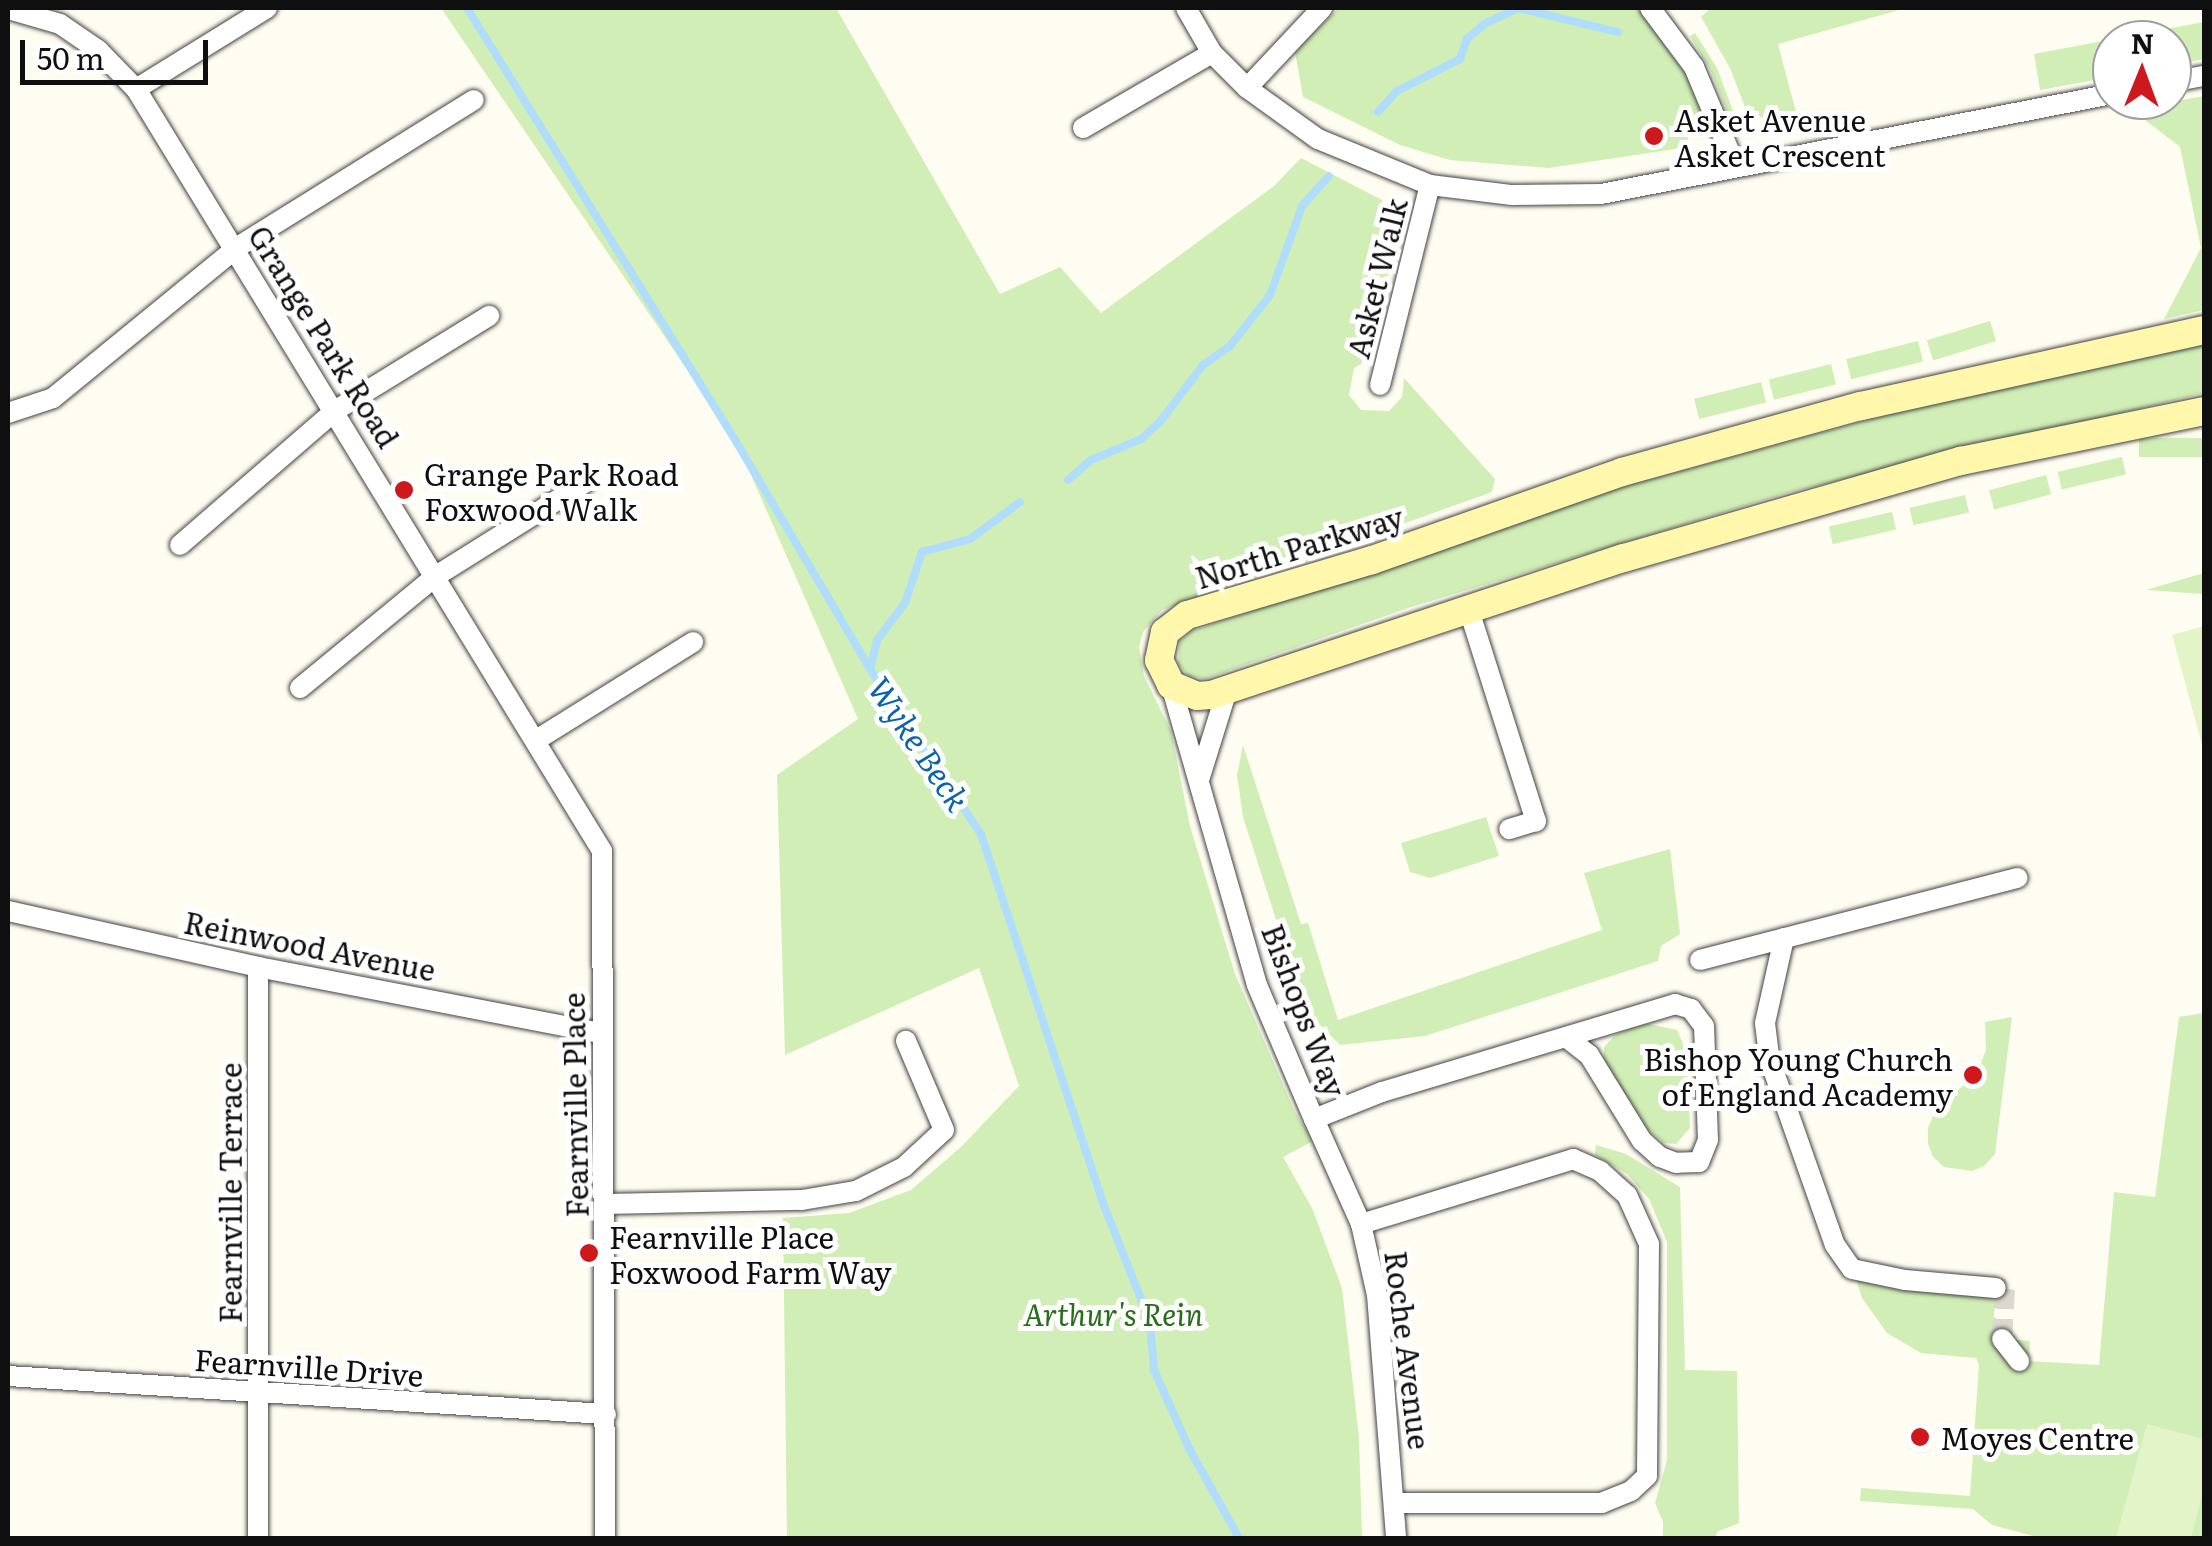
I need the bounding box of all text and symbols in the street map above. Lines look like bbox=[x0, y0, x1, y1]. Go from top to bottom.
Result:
scale bar bbox=[25, 20, 212, 82]
north arrow bbox=[2092, 20, 2192, 120]
text: N bbox=[2130, 21, 2155, 63]
text: 50 m bbox=[37, 35, 105, 79]
place label: Asket Avenue Asket Crescent bbox=[1674, 101, 1886, 172]
marker: Asket Avenue Asket Crescent bbox=[1643, 125, 1665, 147]
street label: Asket Walk bbox=[1339, 194, 1413, 362]
street label: Grange Park Road bbox=[242, 218, 408, 454]
place label: Grange Park Road Foxwood Walk bbox=[424, 455, 679, 526]
marker: Grange Park Road Foxwood Walk bbox=[393, 479, 415, 501]
street label: North Parkway bbox=[1191, 497, 1407, 595]
water label: Wyke Beck bbox=[861, 669, 979, 817]
street label: Reinwood Avenue bbox=[181, 903, 439, 987]
street label: Bishops Way bbox=[1256, 919, 1354, 1101]
street label: Fearnville Place bbox=[554, 992, 594, 1218]
place label: Bishop Young Church of England Academy bbox=[1643, 1040, 1953, 1110]
street label: Fearnville Terrace bbox=[211, 1063, 247, 1323]
marker: Bishop Young Church of England Academy bbox=[1962, 1064, 1984, 1086]
place label: Fearnville Place Foxwood Farm Way bbox=[609, 1218, 892, 1288]
marker: Fearnville Place Foxwood Farm Way bbox=[578, 1242, 600, 1264]
street label: Roche Avenue bbox=[1379, 1249, 1439, 1451]
park label: Arthur's Rein bbox=[1023, 1295, 1203, 1331]
street label: Fearnville Drive bbox=[193, 1340, 425, 1392]
place label: Moyes Centre bbox=[1940, 1419, 2134, 1455]
marker: Moyes Centre bbox=[1909, 1426, 1931, 1448]

